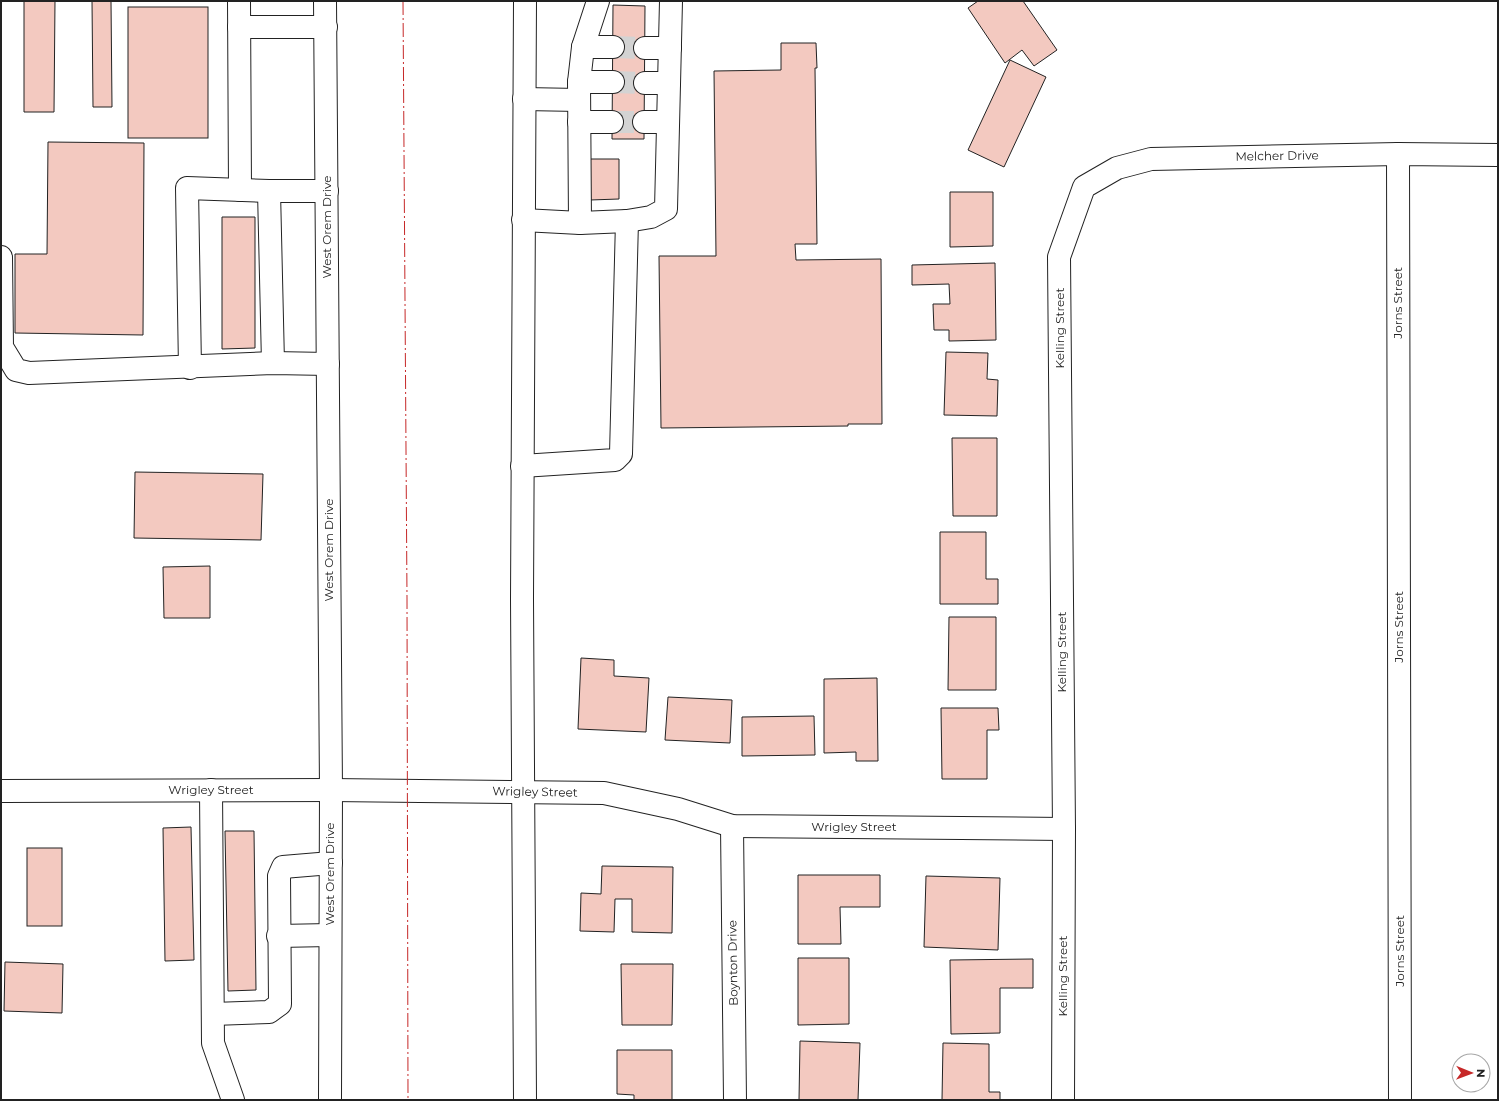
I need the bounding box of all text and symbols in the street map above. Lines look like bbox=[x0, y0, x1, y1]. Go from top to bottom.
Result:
street label: Melcher Drive bbox=[1235, 147, 1319, 164]
street label: West Orem Drive bbox=[319, 175, 334, 279]
street label: Jorns Street bbox=[1390, 267, 1405, 340]
street label: Kelling Street bbox=[1052, 287, 1067, 368]
street label: West Orem Drive bbox=[321, 498, 336, 602]
street label: Jorns Street bbox=[1391, 591, 1406, 664]
street label: Kelling Street bbox=[1054, 611, 1069, 692]
street label: Wrigley Street bbox=[168, 782, 254, 797]
street label: Wrigley Street bbox=[492, 783, 578, 800]
street label: Wrigley Street bbox=[811, 819, 897, 834]
street label: West Orem Drive bbox=[322, 822, 337, 926]
street label: Jorns Street bbox=[1392, 915, 1407, 988]
street label: Boynton Drive bbox=[724, 920, 741, 1006]
street label: Kelling Street bbox=[1055, 935, 1070, 1016]
north arrow bbox=[1451, 1053, 1491, 1093]
text: N bbox=[1474, 1069, 1488, 1078]

